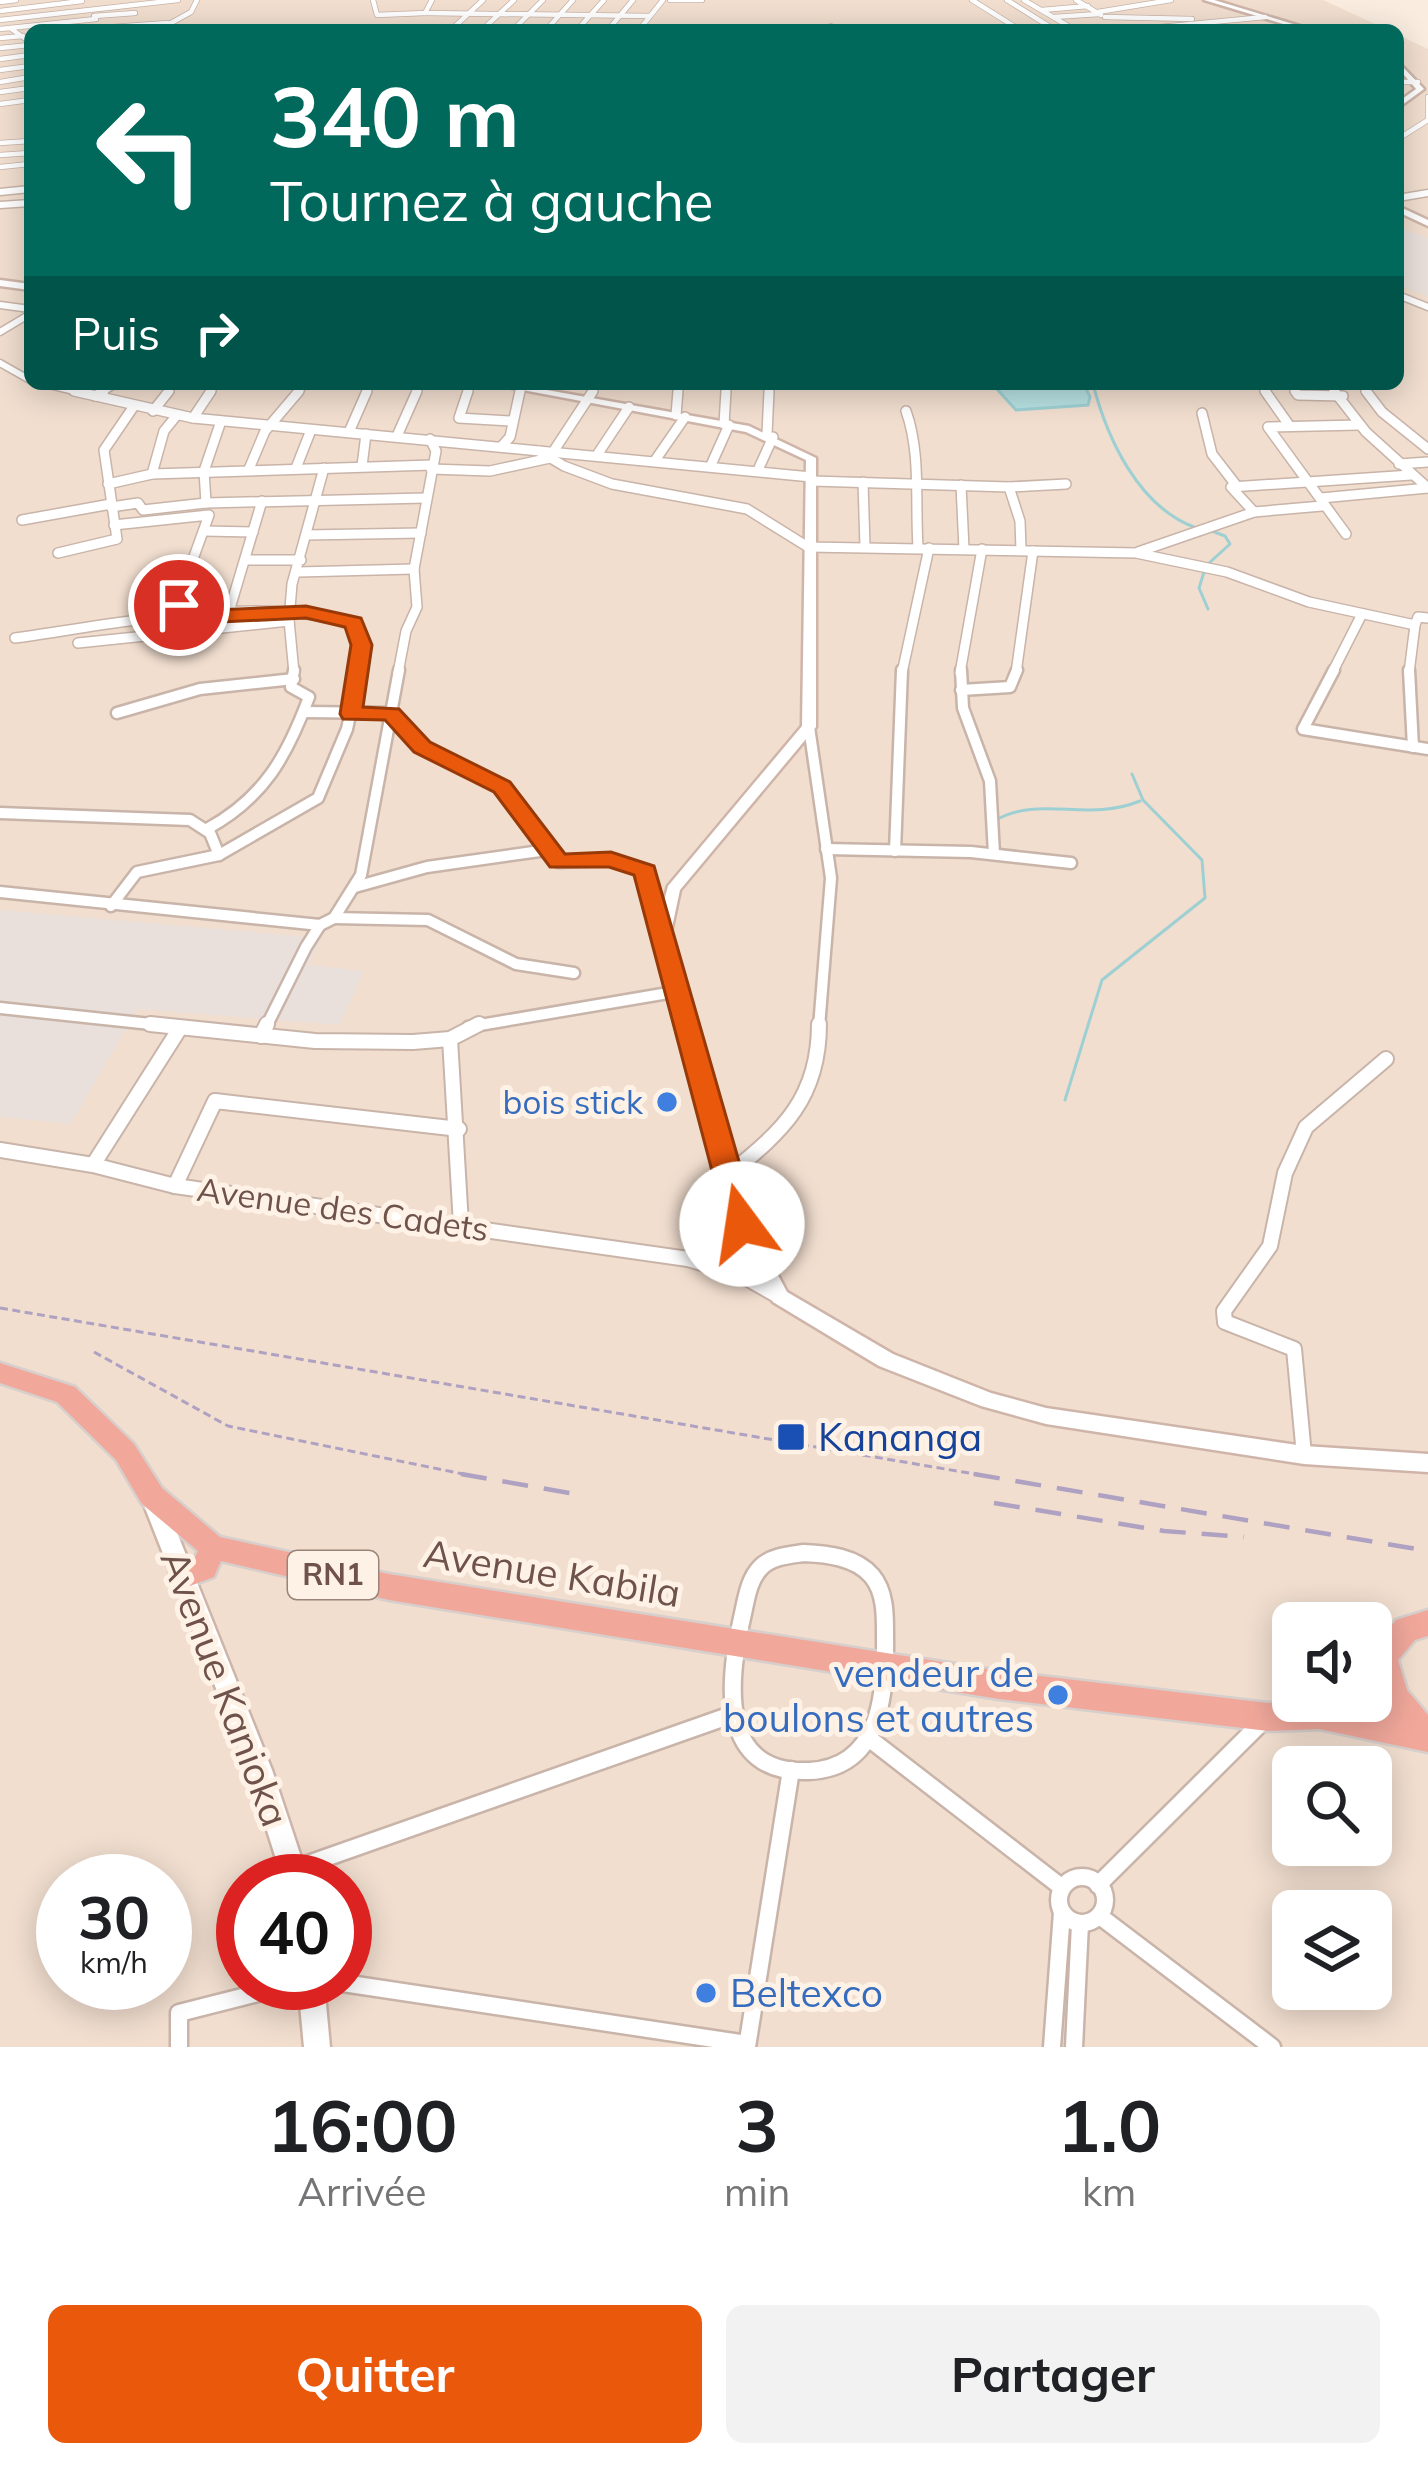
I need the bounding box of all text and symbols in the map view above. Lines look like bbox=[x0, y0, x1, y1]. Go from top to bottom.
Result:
text: 340 m bbox=[270, 63, 520, 168]
icon: left bbox=[72, 72, 228, 228]
text: Tournez à gauche bbox=[270, 167, 713, 235]
icon: right bbox=[184, 300, 250, 366]
text: Puis bbox=[72, 305, 160, 361]
pin bbox=[128, 554, 230, 656]
icon: arrive bbox=[146, 572, 212, 638]
place label: bois stick bbox=[503, 1081, 644, 1122]
marker: bois stick bbox=[654, 1089, 680, 1115]
position arrow bbox=[679, 1161, 805, 1287]
street label: Avenue des Cadets bbox=[195, 1168, 491, 1249]
place label: Kananga bbox=[818, 1412, 982, 1461]
marker: Kananga bbox=[775, 1421, 807, 1453]
street label: Avenue Kabila bbox=[420, 1528, 684, 1617]
street label: Avenue Kanioka bbox=[150, 1543, 301, 1833]
road number: RN1 bbox=[288, 1551, 378, 1599]
map controls bbox=[1272, 1602, 1392, 2010]
button: sound bbox=[1272, 1602, 1392, 1722]
place label: vendeur de boulons et autres bbox=[723, 1648, 1034, 1742]
marker: vendeur de boulons et autres bbox=[1045, 1682, 1071, 1708]
button: search bbox=[1272, 1746, 1392, 1866]
speed limit sign: 40 bbox=[216, 1854, 372, 2010]
text: 30 bbox=[78, 1879, 150, 1954]
button: layers bbox=[1272, 1890, 1392, 2010]
text: km/h bbox=[80, 1943, 148, 1981]
place label: Beltexco bbox=[730, 1968, 883, 2017]
marker: Beltexco bbox=[693, 1980, 719, 2006]
text: 16:00 bbox=[267, 2080, 457, 2170]
text: 3 bbox=[736, 2080, 779, 2170]
text: 1.0 bbox=[1057, 2080, 1161, 2170]
text: Arrivée bbox=[297, 2167, 427, 2216]
text: min bbox=[724, 2167, 790, 2216]
text: km bbox=[1082, 2167, 1136, 2216]
button: Quitter bbox=[48, 2305, 702, 2443]
button: Partager bbox=[726, 2305, 1380, 2443]

